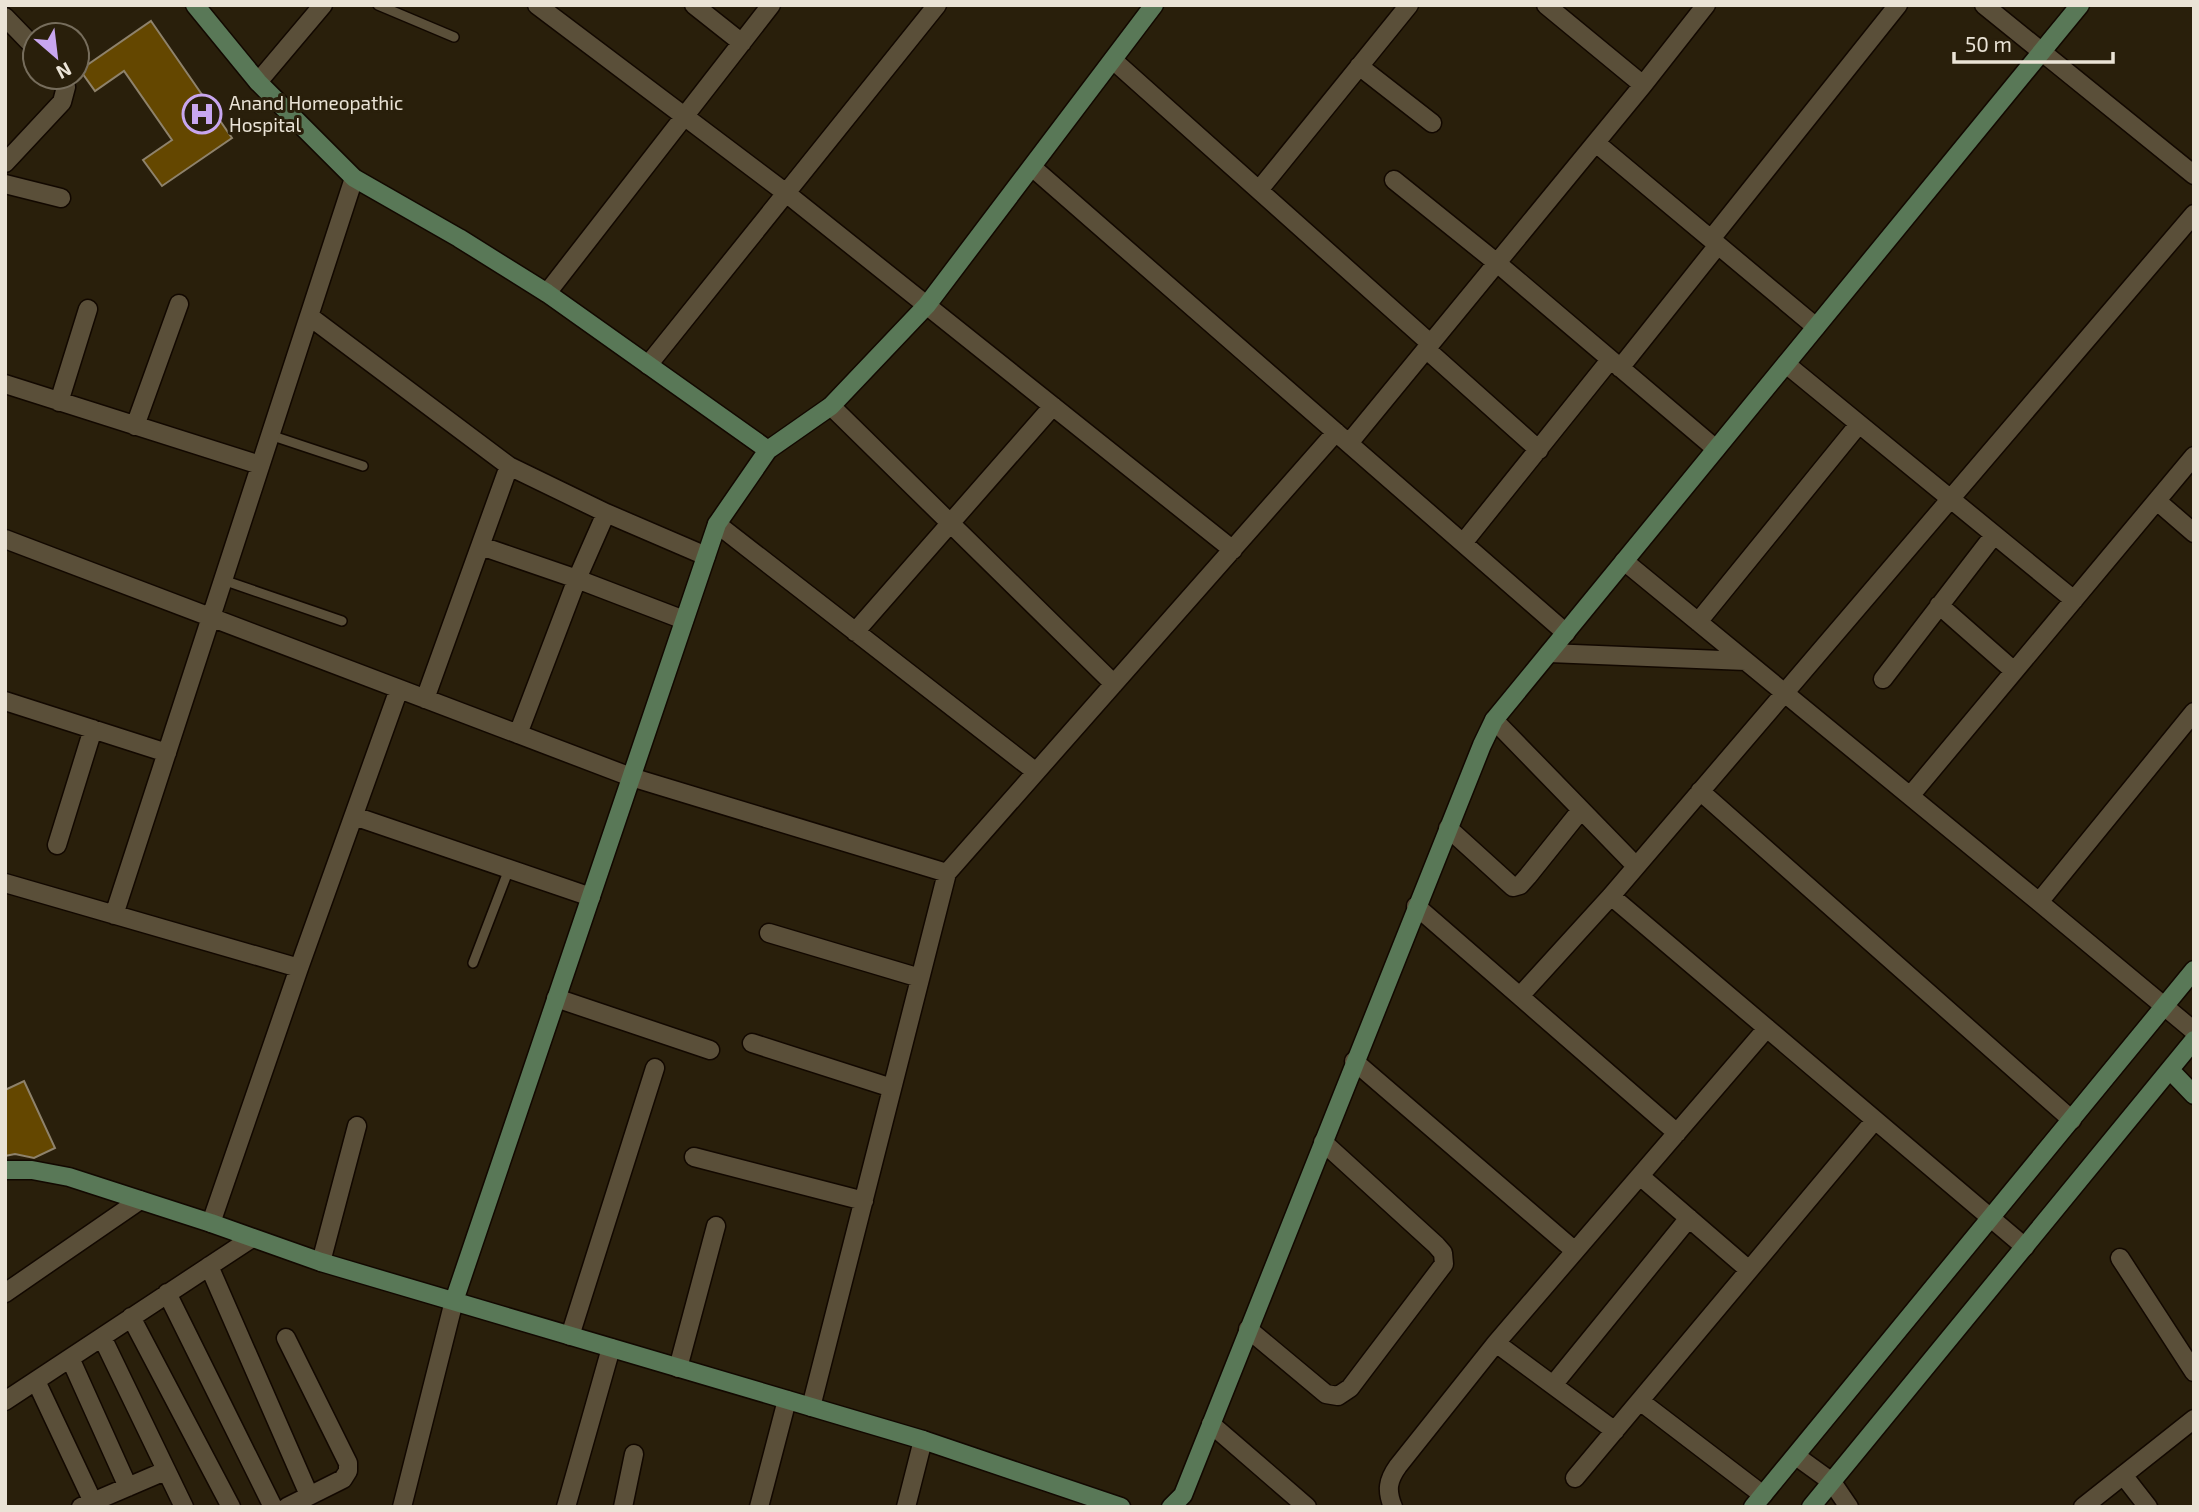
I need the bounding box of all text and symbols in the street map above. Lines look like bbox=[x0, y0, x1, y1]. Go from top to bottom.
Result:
north arrow bbox=[21, 21, 91, 91]
scale bar bbox=[1954, 21, 2113, 65]
text: 50 m bbox=[1965, 31, 2012, 56]
text: N bbox=[53, 58, 76, 85]
place label: Anand Homeopathic Hospital bbox=[229, 91, 403, 136]
hospital icon: Anand Homeopathic Hospital bbox=[181, 93, 223, 135]

